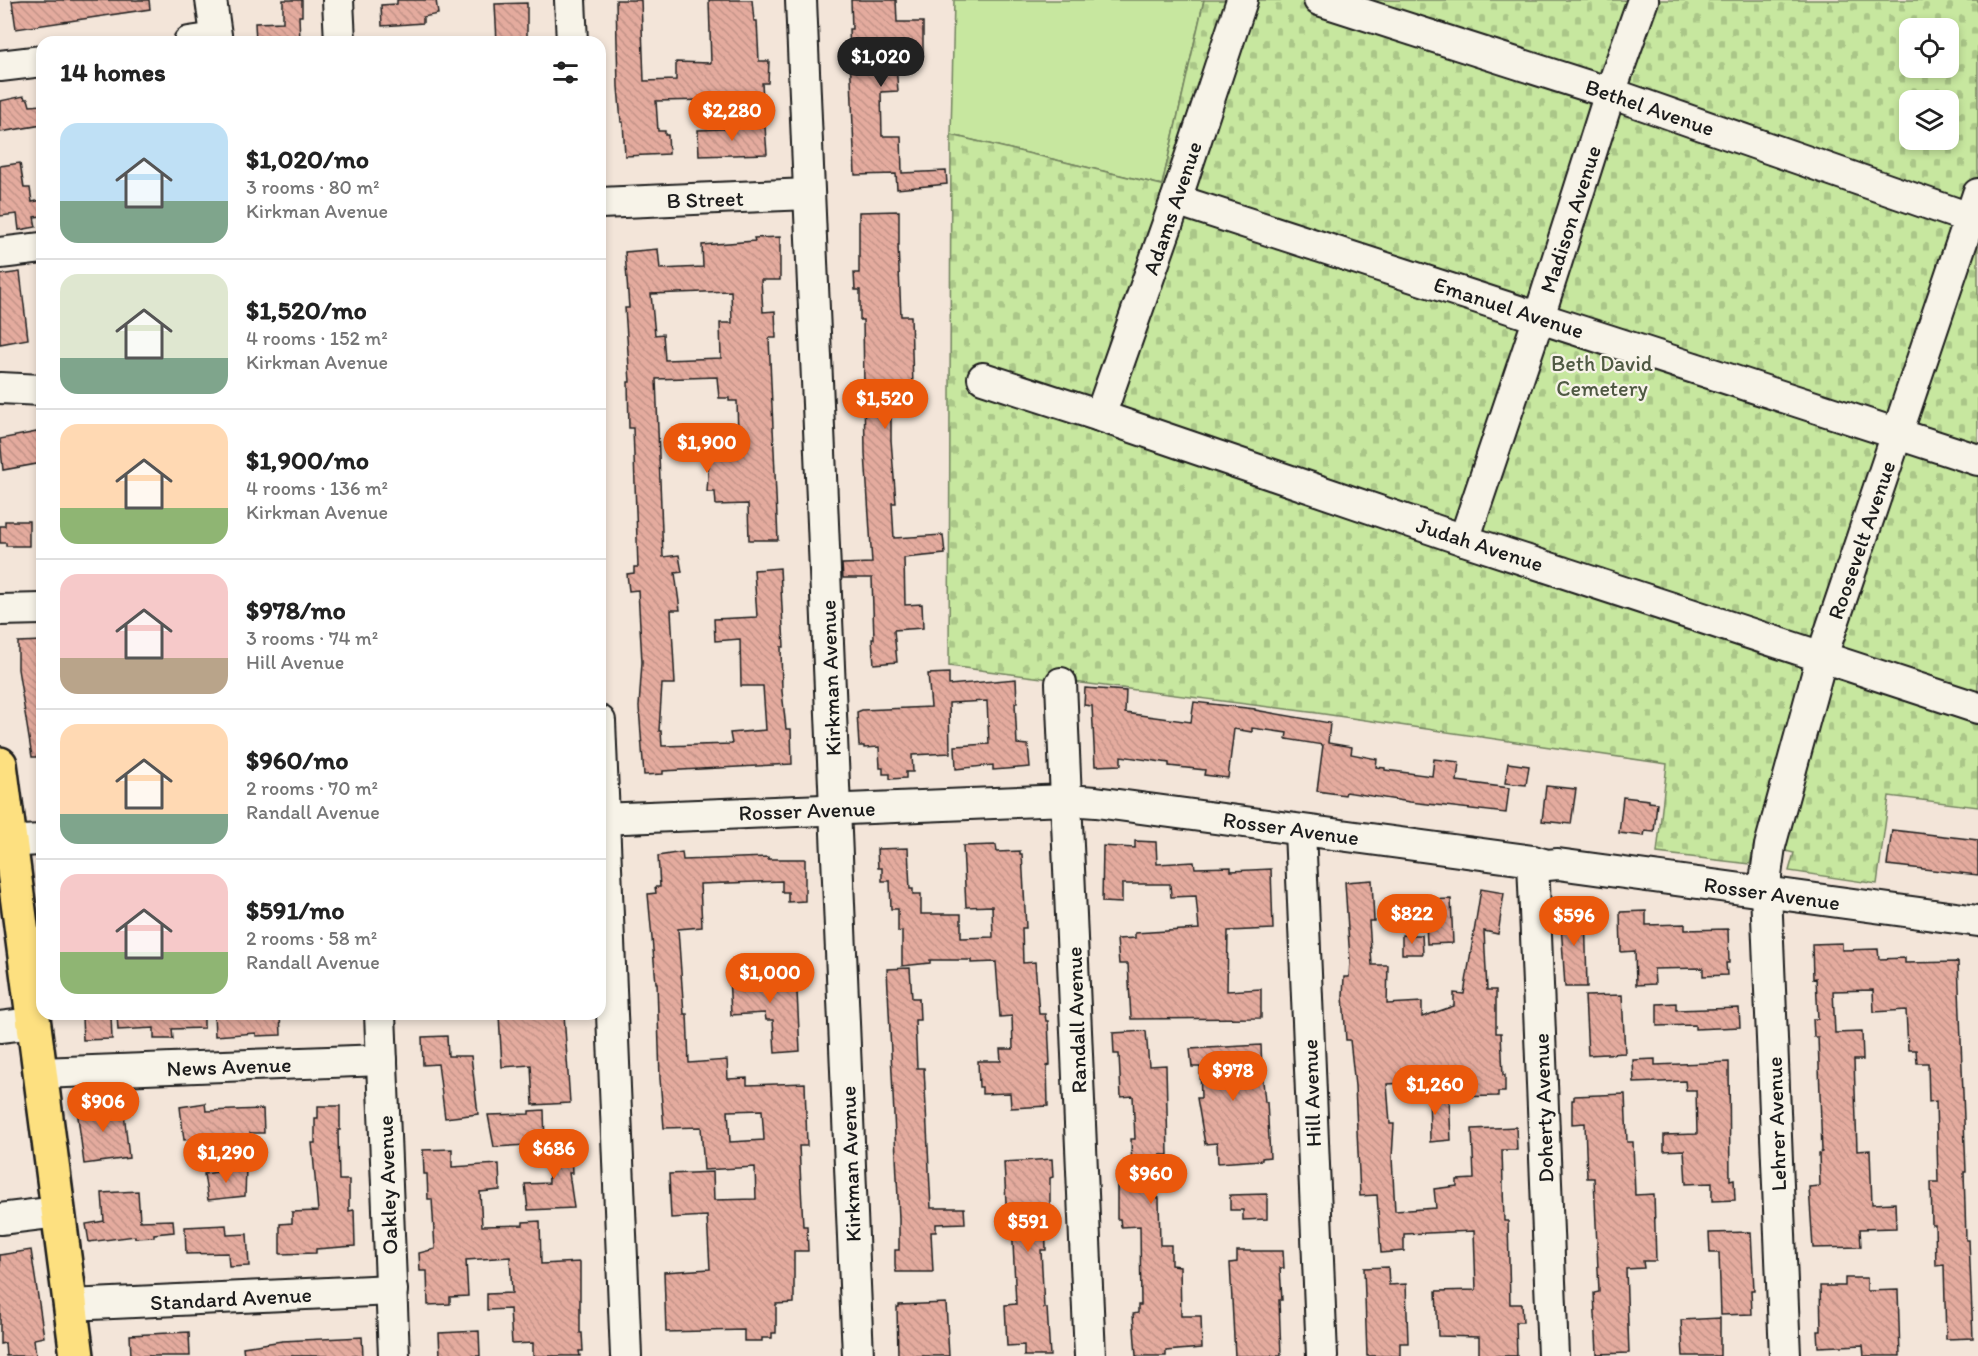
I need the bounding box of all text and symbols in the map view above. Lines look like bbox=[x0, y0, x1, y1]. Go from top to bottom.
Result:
map controls bbox=[1899, 18, 1959, 150]
button: locate bbox=[1899, 18, 1959, 78]
pin: $1,020 bbox=[832, 37, 930, 88]
text: $1,020 bbox=[851, 44, 911, 68]
text: 14 homes bbox=[60, 56, 166, 88]
icon: filters bbox=[549, 56, 582, 89]
street label: Bethel Avenue bbox=[1582, 73, 1718, 142]
button: layers bbox=[1899, 90, 1959, 150]
pin: $2,280 bbox=[683, 91, 781, 142]
text: $2,280 bbox=[702, 98, 762, 122]
street label: Adams Avenue bbox=[1137, 138, 1208, 278]
street label: Madison Avenue bbox=[1534, 142, 1607, 296]
text: $1,020/mo bbox=[246, 143, 369, 175]
icon: home bbox=[108, 147, 180, 219]
text: 3 rooms · 80 m² bbox=[246, 175, 379, 199]
street label: B Street bbox=[666, 185, 744, 214]
text: Kirkman Avenue bbox=[246, 199, 388, 223]
street label: Emanuel Avenue bbox=[1430, 270, 1587, 344]
text: $1,520/mo bbox=[246, 294, 367, 326]
icon: home bbox=[108, 298, 180, 370]
text: 4 rooms · 152 m² bbox=[246, 326, 388, 350]
text: Kirkman Avenue bbox=[246, 350, 388, 374]
park label: Beth David Cemetery bbox=[1551, 350, 1653, 402]
pin: $1,520 bbox=[836, 379, 934, 430]
text: $1,520 bbox=[856, 386, 914, 410]
pin: $1,900 bbox=[658, 423, 756, 474]
text: $1,900 bbox=[677, 430, 737, 454]
text: $1,900/mo bbox=[246, 444, 369, 476]
icon: home bbox=[108, 448, 180, 520]
street label: Roosevelt Avenue bbox=[1822, 457, 1901, 623]
text: 4 rooms · 136 m² bbox=[246, 476, 388, 500]
text: Kirkman Avenue bbox=[246, 500, 388, 524]
street label: Judah Avenue bbox=[1413, 511, 1547, 578]
text: $978/mo bbox=[246, 594, 346, 626]
icon: home bbox=[108, 598, 180, 670]
street label: Kirkman Avenue bbox=[814, 599, 847, 757]
text: 3 rooms · 74 m² bbox=[246, 626, 378, 650]
text: Hill Avenue bbox=[246, 650, 344, 674]
text: $960/mo bbox=[246, 744, 349, 776]
icon: home bbox=[108, 748, 180, 820]
text: 2 rooms · 70 m² bbox=[246, 776, 378, 800]
street label: Rosser Avenue bbox=[738, 795, 876, 826]
text: Randall Avenue bbox=[246, 800, 380, 824]
street label: Rosser Avenue bbox=[1221, 806, 1361, 851]
street label: Rosser Avenue bbox=[1702, 871, 1842, 916]
text: $591/mo bbox=[246, 894, 345, 926]
pin: $822 bbox=[1376, 894, 1448, 945]
pin: $596 bbox=[1538, 896, 1610, 947]
icon: home bbox=[108, 898, 180, 970]
text: $822 bbox=[1391, 901, 1433, 925]
text: $596 bbox=[1553, 903, 1595, 927]
text: 2 rooms · 58 m² bbox=[246, 926, 377, 950]
street label: Randall Avenue bbox=[1060, 946, 1093, 1094]
text: Randall Avenue bbox=[246, 950, 380, 974]
pin: $1,000 bbox=[721, 953, 819, 1004]
text: $1,000 bbox=[739, 960, 801, 984]
street label: Doherty Avenue bbox=[1527, 1033, 1560, 1183]
street label: Hill Avenue bbox=[1296, 1038, 1327, 1147]
street label: News Avenue bbox=[166, 1051, 292, 1082]
pin: $978 bbox=[1197, 1051, 1269, 1102]
street label: Lehrer Avenue bbox=[1761, 1056, 1792, 1192]
text: $978 bbox=[1212, 1058, 1254, 1082]
pin: $1,260 bbox=[1386, 1065, 1484, 1116]
text: $1,260 bbox=[1406, 1072, 1464, 1096]
pin: $906 bbox=[67, 1082, 139, 1133]
street label: Kirkman Avenue bbox=[834, 1085, 867, 1243]
text: $906 bbox=[81, 1089, 125, 1113]
street label: Oakley Avenue bbox=[372, 1115, 403, 1255]
pin: $686 bbox=[518, 1129, 590, 1180]
pin: $1,290 bbox=[177, 1133, 275, 1184]
text: $686 bbox=[533, 1136, 575, 1160]
text: $1,290 bbox=[197, 1140, 255, 1164]
pin: $960 bbox=[1115, 1154, 1187, 1205]
text: $960 bbox=[1129, 1161, 1173, 1185]
pin: $591 bbox=[992, 1202, 1064, 1253]
text: $591 bbox=[1008, 1209, 1048, 1233]
street label: Standard Avenue bbox=[149, 1281, 313, 1316]

